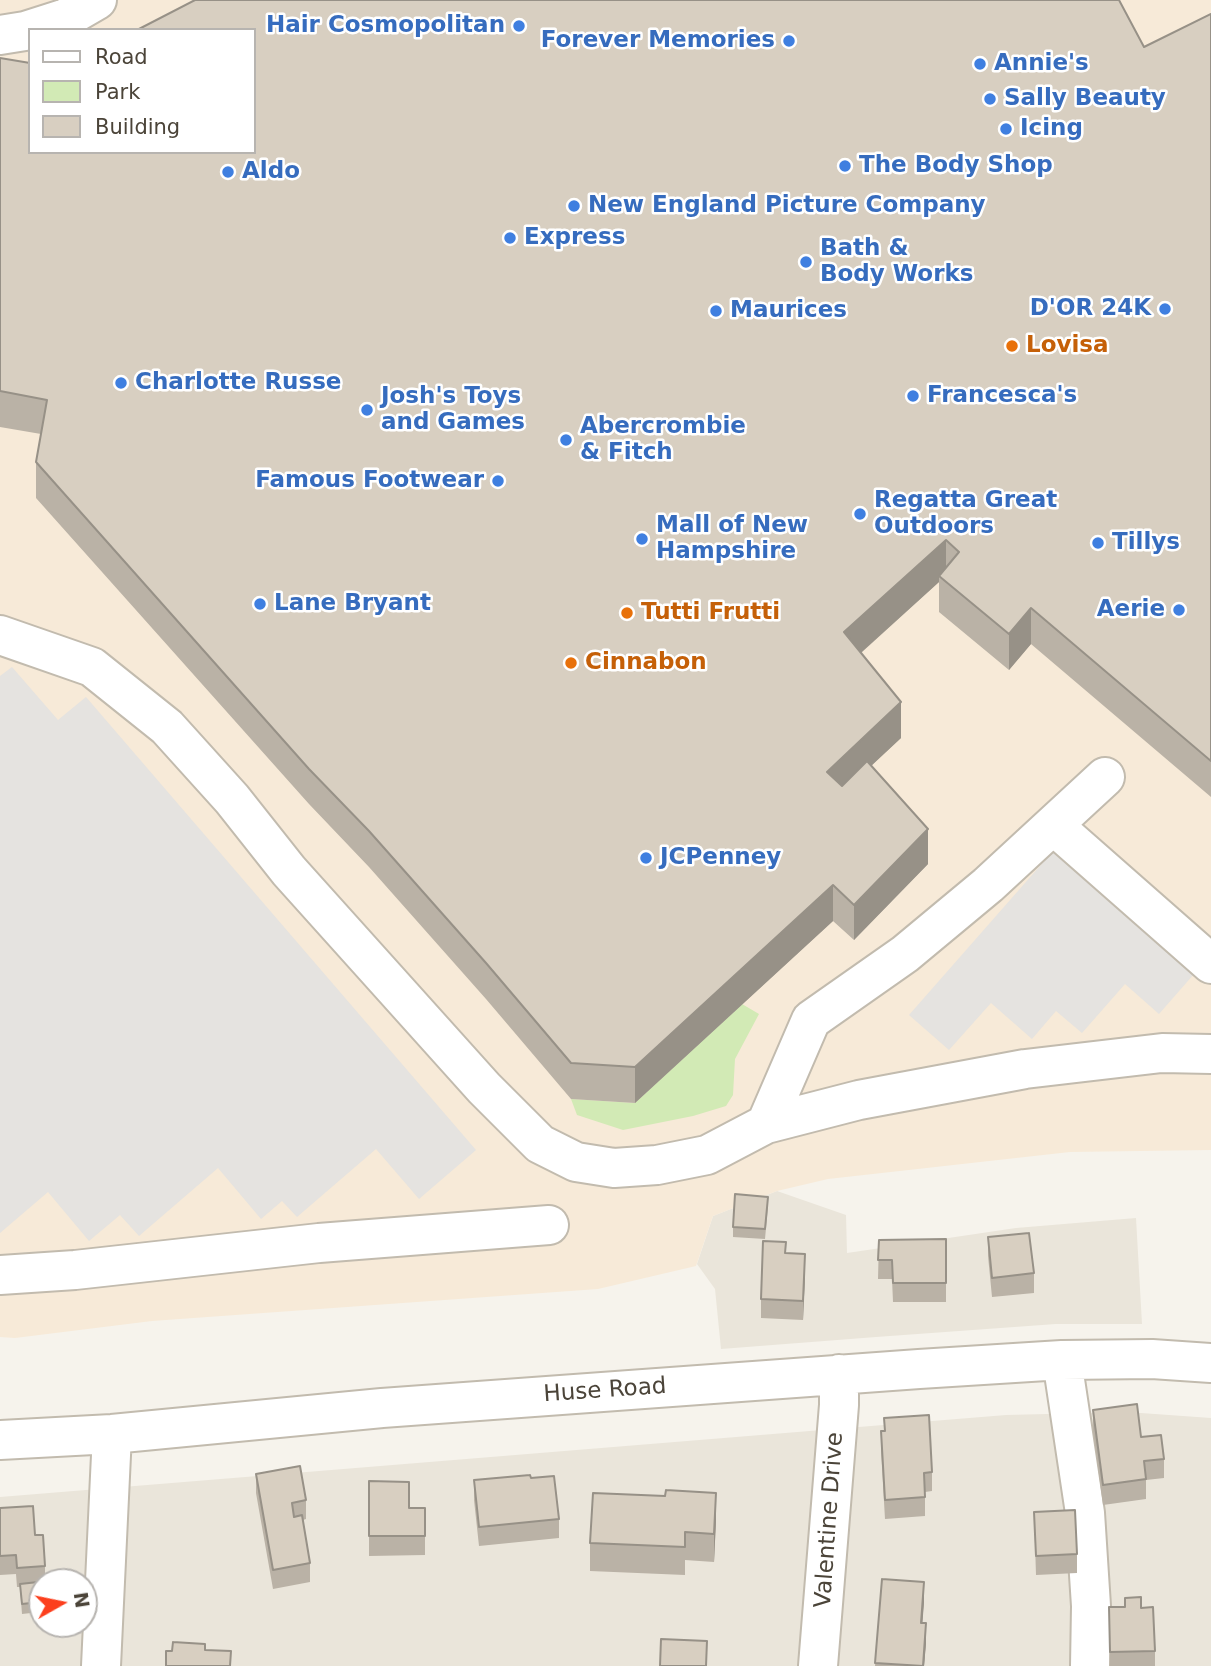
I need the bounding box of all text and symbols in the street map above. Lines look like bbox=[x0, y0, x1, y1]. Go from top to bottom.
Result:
place label: Hair Cosmopolitan bbox=[266, 12, 505, 40]
marker: Hair Cosmopolitan bbox=[511, 18, 527, 34]
place label: Forever Memories bbox=[541, 27, 775, 55]
legend bbox=[28, 28, 256, 154]
marker: Forever Memories bbox=[781, 33, 797, 49]
text: Road bbox=[95, 45, 148, 69]
place label: Annie's bbox=[994, 50, 1089, 78]
marker: Annie's bbox=[972, 56, 988, 72]
text: Park bbox=[95, 80, 140, 104]
place label: Sally Beauty bbox=[1004, 85, 1166, 113]
marker: Sally Beauty bbox=[982, 91, 998, 107]
text: Building bbox=[95, 115, 180, 139]
place label: Icing bbox=[1020, 115, 1083, 143]
marker: Icing bbox=[998, 121, 1014, 137]
place label: The Body Shop bbox=[859, 152, 1053, 180]
place label: Aldo bbox=[242, 158, 300, 186]
marker: The Body Shop bbox=[837, 158, 853, 174]
marker: Aldo bbox=[220, 164, 236, 180]
place label: New England Picture Company bbox=[588, 192, 986, 220]
marker: New England Picture Company bbox=[566, 198, 582, 214]
place label: Express bbox=[524, 224, 625, 252]
marker: Express bbox=[502, 230, 518, 246]
place label: Bath & Body Works bbox=[820, 235, 973, 289]
marker: Bath & Body Works bbox=[798, 254, 814, 270]
place label: D'OR 24K bbox=[1030, 295, 1151, 323]
place label: Maurices bbox=[730, 297, 847, 325]
marker: D'OR 24K bbox=[1157, 301, 1173, 317]
marker: Maurices bbox=[708, 303, 724, 319]
place label: Lovisa bbox=[1026, 332, 1109, 360]
marker: Lovisa bbox=[1004, 338, 1020, 354]
place label: Charlotte Russe bbox=[135, 369, 341, 397]
marker: Charlotte Russe bbox=[113, 375, 129, 391]
place label: Francesca's bbox=[927, 382, 1077, 410]
place label: Josh's Toys and Games bbox=[381, 383, 525, 437]
marker: Francesca's bbox=[905, 388, 921, 404]
marker: Josh's Toys and Games bbox=[359, 402, 375, 418]
place label: Abercrombie & Fitch bbox=[580, 413, 746, 467]
marker: Abercrombie & Fitch bbox=[558, 432, 574, 448]
place label: Famous Footwear bbox=[255, 467, 484, 495]
marker: Famous Footwear bbox=[490, 473, 506, 489]
place label: Regatta Great Outdoors bbox=[874, 487, 1057, 541]
marker: Regatta Great Outdoors bbox=[852, 506, 868, 522]
place label: Mall of New Hampshire bbox=[656, 512, 808, 566]
place label: Tillys bbox=[1112, 529, 1180, 557]
marker: Mall of New Hampshire bbox=[634, 531, 650, 547]
marker: Tillys bbox=[1090, 535, 1106, 551]
place label: Lane Bryant bbox=[274, 590, 431, 618]
marker: Lane Bryant bbox=[252, 596, 268, 612]
place label: Aerie bbox=[1097, 596, 1165, 624]
place label: Tutti Frutti bbox=[641, 599, 780, 627]
marker: Aerie bbox=[1171, 602, 1187, 618]
marker: Tutti Frutti bbox=[619, 605, 635, 621]
place label: Cinnabon bbox=[585, 649, 707, 677]
marker: Cinnabon bbox=[563, 655, 579, 671]
place label: JCPenney bbox=[660, 844, 781, 872]
marker: JCPenney bbox=[638, 850, 654, 866]
street label: Huse Road bbox=[543, 1373, 667, 1409]
street label: Valentine Drive bbox=[810, 1431, 850, 1609]
north arrow bbox=[28, 1568, 98, 1638]
text: N bbox=[70, 1590, 94, 1610]

